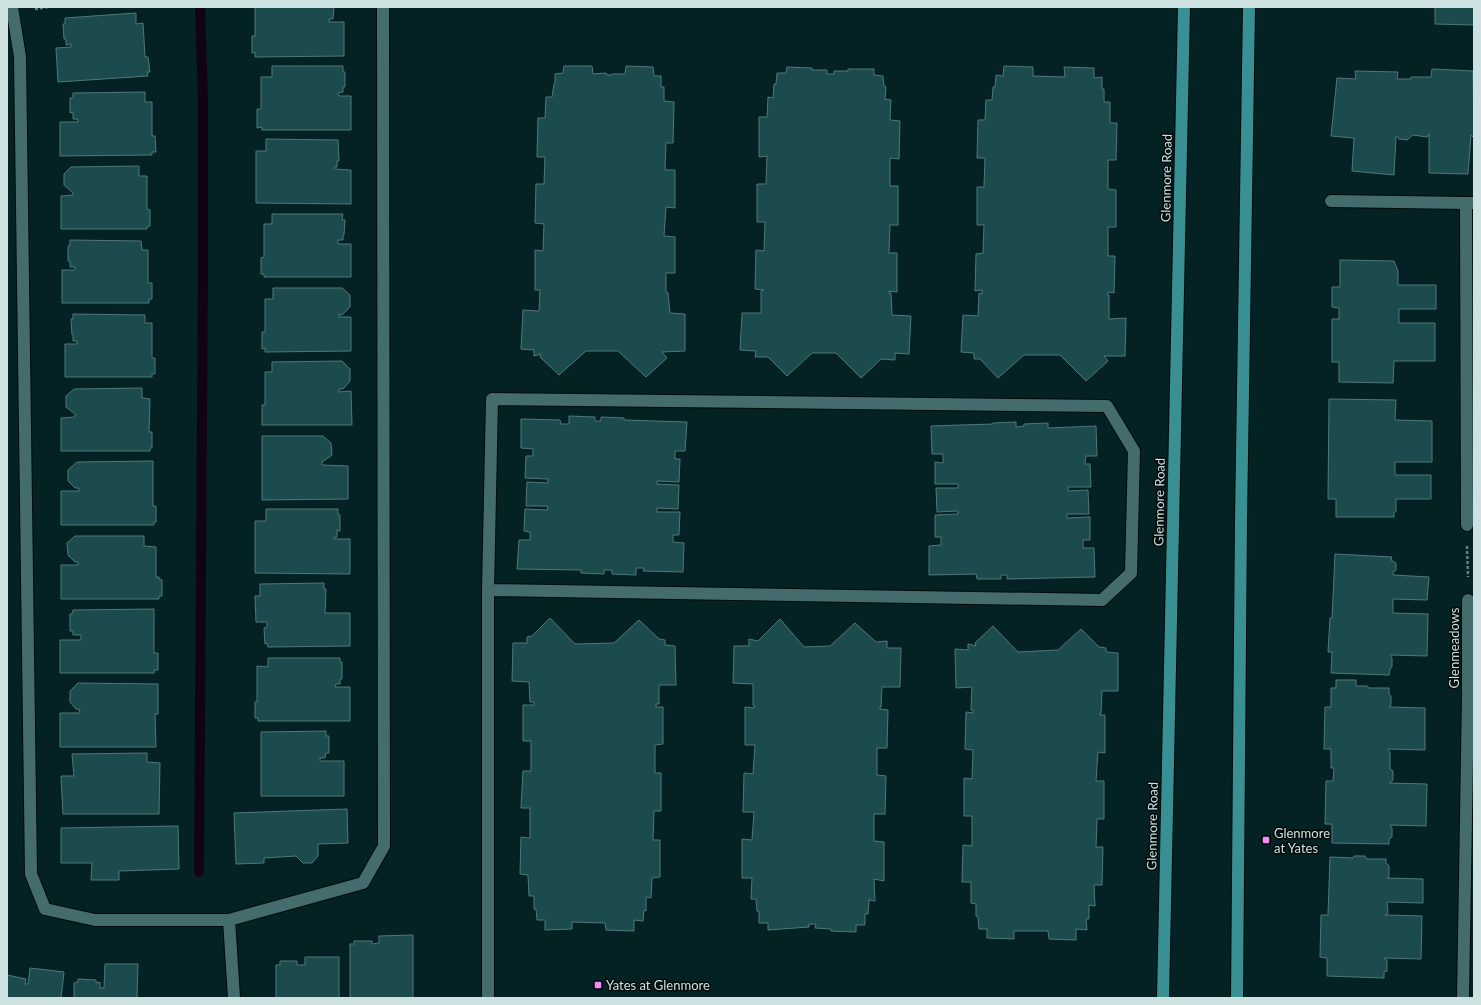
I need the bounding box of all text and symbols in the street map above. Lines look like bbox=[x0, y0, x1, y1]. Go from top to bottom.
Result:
street label: Glenmore Road bbox=[1157, 134, 1175, 222]
street label: Glenmore Road bbox=[1150, 458, 1168, 546]
street label: Glenmeadows bbox=[1446, 607, 1462, 688]
street label: Glenmore Road bbox=[1143, 782, 1161, 870]
place label: Glenmore at Yates bbox=[1274, 825, 1330, 856]
marker: Glenmore at Yates bbox=[1261, 835, 1271, 845]
place label: Yates at Glenmore bbox=[606, 977, 710, 993]
marker: Yates at Glenmore bbox=[593, 980, 603, 990]

